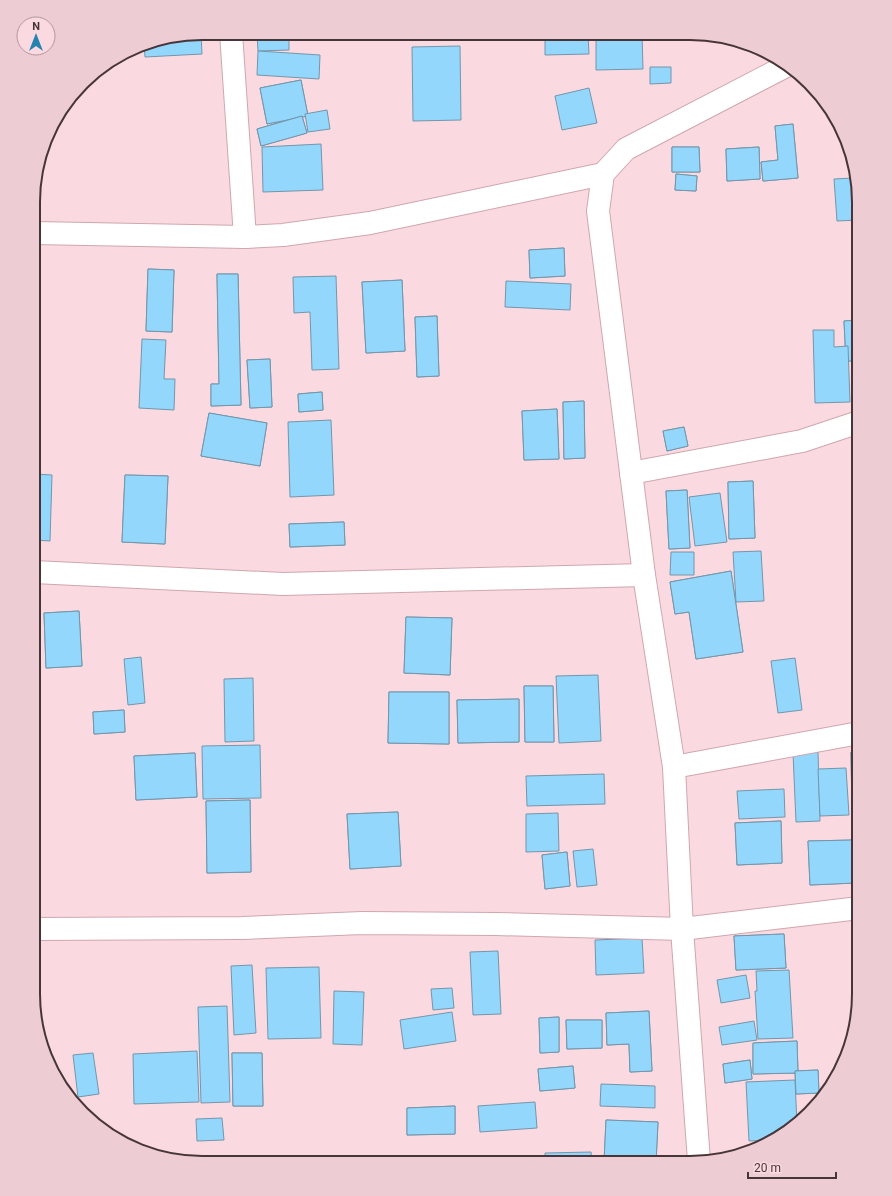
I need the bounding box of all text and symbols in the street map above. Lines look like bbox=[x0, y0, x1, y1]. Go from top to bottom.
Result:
north arrow bbox=[16, 16, 56, 56]
text: N bbox=[32, 20, 40, 33]
scale bar bbox=[748, 1154, 836, 1180]
text: 20 m bbox=[754, 1161, 781, 1175]

